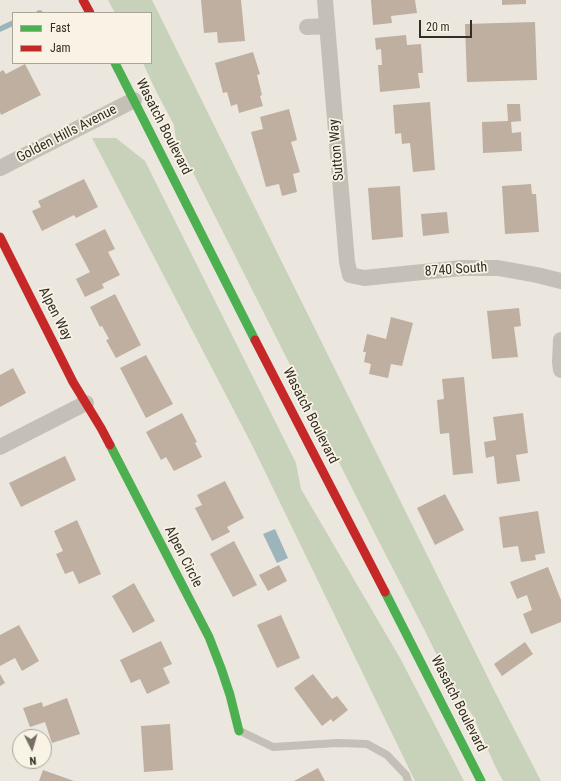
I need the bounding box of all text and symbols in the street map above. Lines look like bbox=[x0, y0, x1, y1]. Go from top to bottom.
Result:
legend bbox=[12, 12, 152, 64]
scale bar bbox=[421, 12, 474, 38]
text: 20 m bbox=[426, 20, 450, 34]
text: Fast bbox=[50, 21, 70, 35]
text: Jam bbox=[50, 41, 71, 55]
street label: Wasatch Boulevard bbox=[132, 76, 194, 178]
street label: Golden Hills Avenue bbox=[14, 101, 120, 167]
street label: Sutton Way bbox=[326, 118, 348, 182]
street label: 8740 South bbox=[424, 259, 488, 281]
street label: Alpen Way bbox=[34, 285, 76, 343]
street label: Wasatch Boulevard bbox=[279, 365, 341, 467]
street label: Alpen Circle bbox=[160, 524, 206, 590]
street label: Wasatch Boulevard bbox=[427, 653, 489, 755]
north arrow bbox=[12, 729, 52, 769]
text: N bbox=[29, 754, 37, 767]

